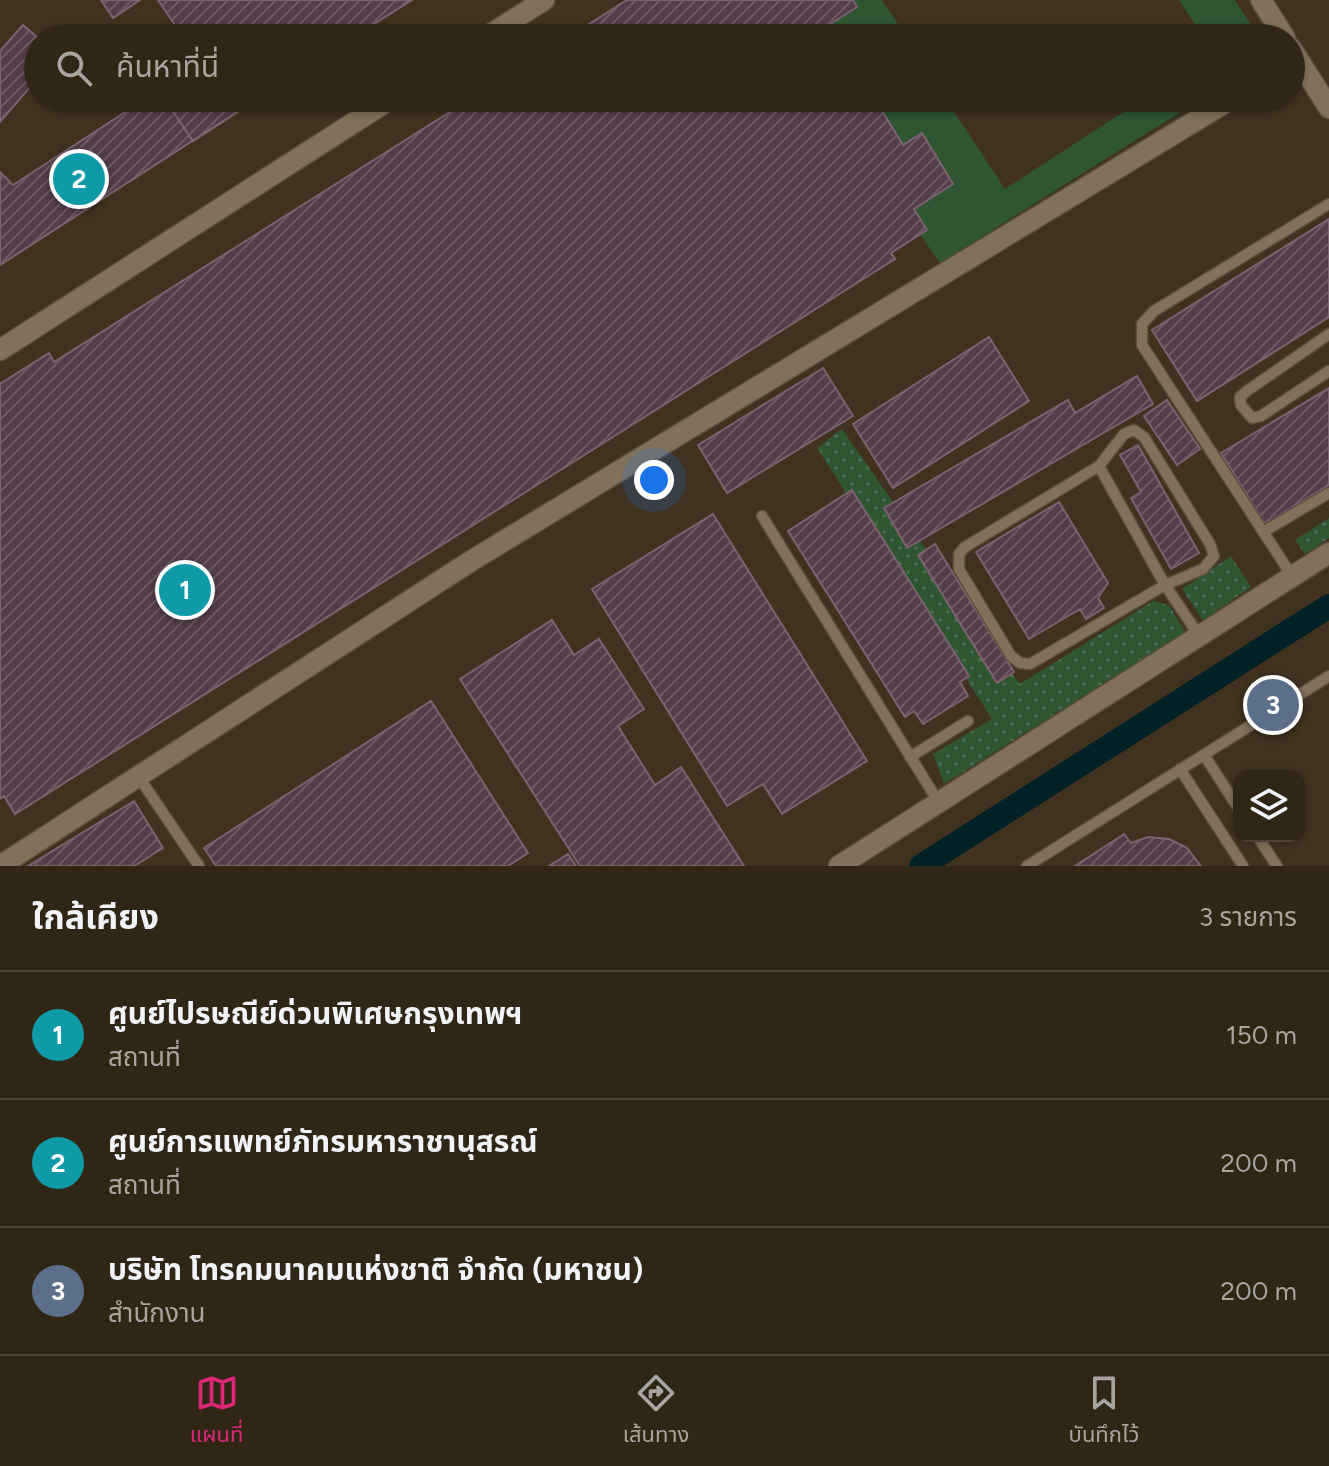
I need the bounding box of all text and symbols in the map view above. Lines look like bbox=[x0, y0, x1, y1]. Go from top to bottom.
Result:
search box bbox=[24, 24, 1305, 112]
icon: search bbox=[52, 46, 96, 90]
text: ค้นหาที่นี่ bbox=[116, 48, 219, 85]
pin: 2 bbox=[53, 149, 105, 209]
your location bbox=[634, 460, 674, 500]
pin: 1 bbox=[159, 560, 211, 620]
pin: 3 bbox=[1247, 675, 1299, 735]
map controls bbox=[1233, 770, 1305, 842]
button: layers bbox=[1233, 770, 1305, 842]
text: ใกล้เคียง bbox=[32, 897, 159, 938]
text: 3 รายการ bbox=[1199, 901, 1297, 933]
text: ศูนย์ไปรษณีย์ด่วนพิเศษกรุงเทพฯ bbox=[108, 995, 522, 1032]
text: 1 bbox=[53, 1019, 63, 1051]
text: 150 m bbox=[1226, 1019, 1297, 1051]
text: สถานที่ bbox=[108, 1041, 181, 1073]
text: ศูนย์การแพทย์ภัทรมหาราชานุสรณ์ bbox=[108, 1123, 538, 1160]
text: 2 bbox=[50, 1147, 66, 1179]
text: 200 m bbox=[1221, 1147, 1297, 1179]
text: สถานที่ bbox=[108, 1169, 181, 1201]
text: บริษัท โทรคมนาคมแห่งชาติ จำกัด (มหาชน) bbox=[108, 1251, 643, 1288]
text: 3 bbox=[51, 1275, 65, 1307]
text: 200 m bbox=[1221, 1275, 1297, 1307]
text: สำนักงาน bbox=[108, 1297, 205, 1329]
tab: แผนที่ bbox=[190, 1371, 243, 1452]
tab: เส้นทาง bbox=[623, 1371, 689, 1452]
tab: บันทึกไว้ bbox=[1069, 1371, 1139, 1452]

